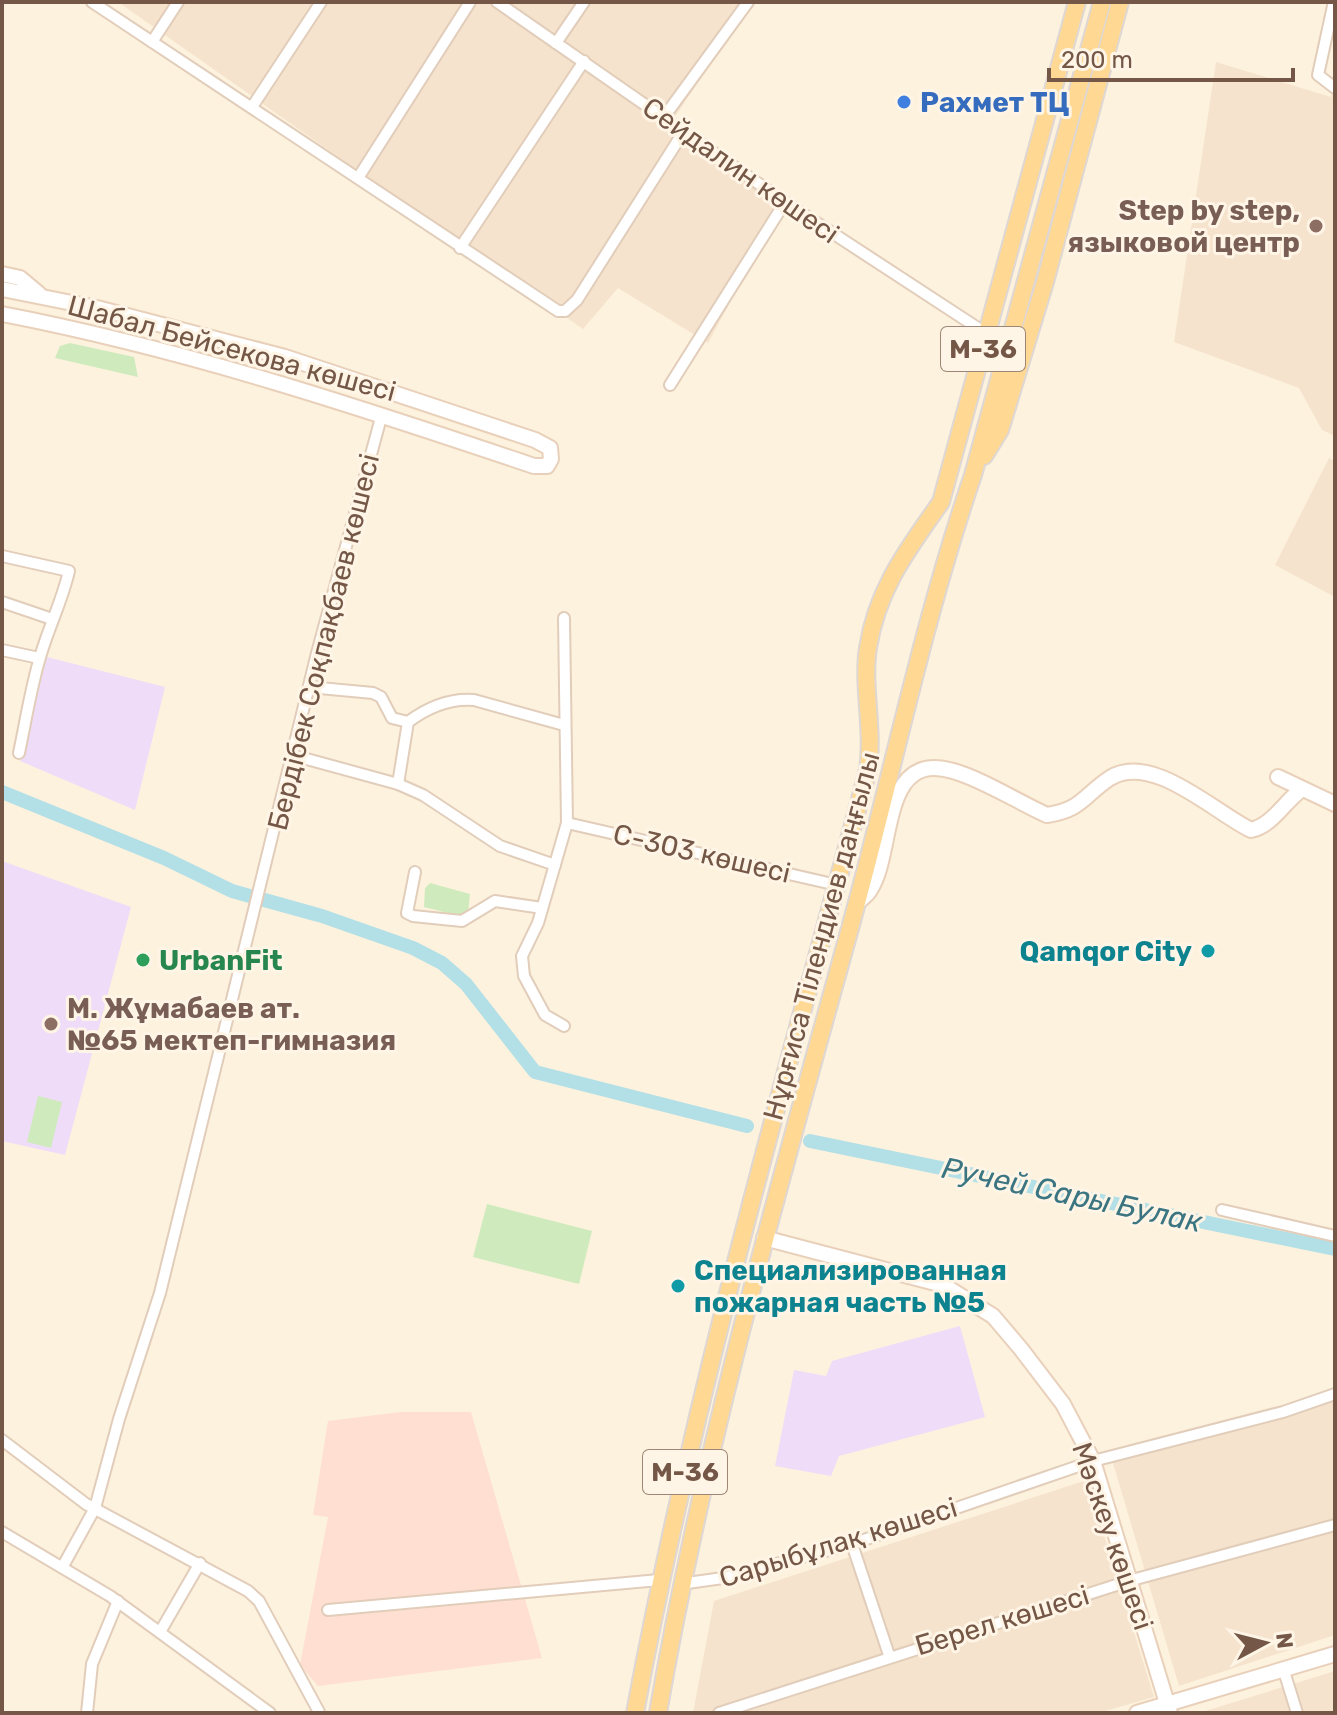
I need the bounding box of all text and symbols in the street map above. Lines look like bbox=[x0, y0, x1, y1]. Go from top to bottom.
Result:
scale bar bbox=[1049, 32, 1293, 82]
text: 200 m bbox=[1061, 46, 1133, 74]
place label: Рахмет ТЦ bbox=[920, 86, 1070, 119]
street label: Сейдалин көшесі bbox=[636, 90, 845, 250]
marker: Рахмет ТЦ bbox=[895, 93, 913, 111]
place label: Step by step, языковой центр bbox=[1067, 194, 1300, 259]
marker: Step by step, языковой центр bbox=[1307, 217, 1325, 235]
street label: Шабал Бейсекова көшесі bbox=[64, 289, 400, 408]
road number: M-36 bbox=[941, 327, 1025, 371]
street label: Бердібек Соқпақбаев көшесі bbox=[261, 450, 386, 834]
street label: Нұрғиса Тілендиев даңғылы bbox=[756, 748, 887, 1124]
street label: С-303 көшесі bbox=[610, 817, 794, 890]
place label: Qamqor City bbox=[1020, 935, 1192, 968]
marker: Qamqor City bbox=[1199, 942, 1217, 960]
place label: UrbanFit bbox=[159, 944, 283, 977]
marker: UrbanFit bbox=[134, 951, 152, 969]
place label: М. Жұмабаев ат. №65 мектеп-гимназия bbox=[67, 992, 396, 1057]
marker: М. Жұмабаев ат. №65 мектеп-гимназия bbox=[42, 1015, 60, 1033]
water label: Ручей Сары Булак bbox=[939, 1150, 1207, 1240]
place label: Специализированная пожарная часть №5 bbox=[694, 1254, 1007, 1319]
marker: Специализированная пожарная часть №5 bbox=[669, 1277, 687, 1295]
street label: Мәскеу көшесі bbox=[1065, 1438, 1160, 1634]
road number: M-36 bbox=[643, 1450, 727, 1494]
street label: Сарыбұлақ көшесі bbox=[715, 1491, 961, 1594]
street label: Берел көшесі bbox=[911, 1578, 1093, 1663]
north arrow bbox=[1225, 1603, 1305, 1683]
text: N bbox=[1270, 1631, 1299, 1650]

